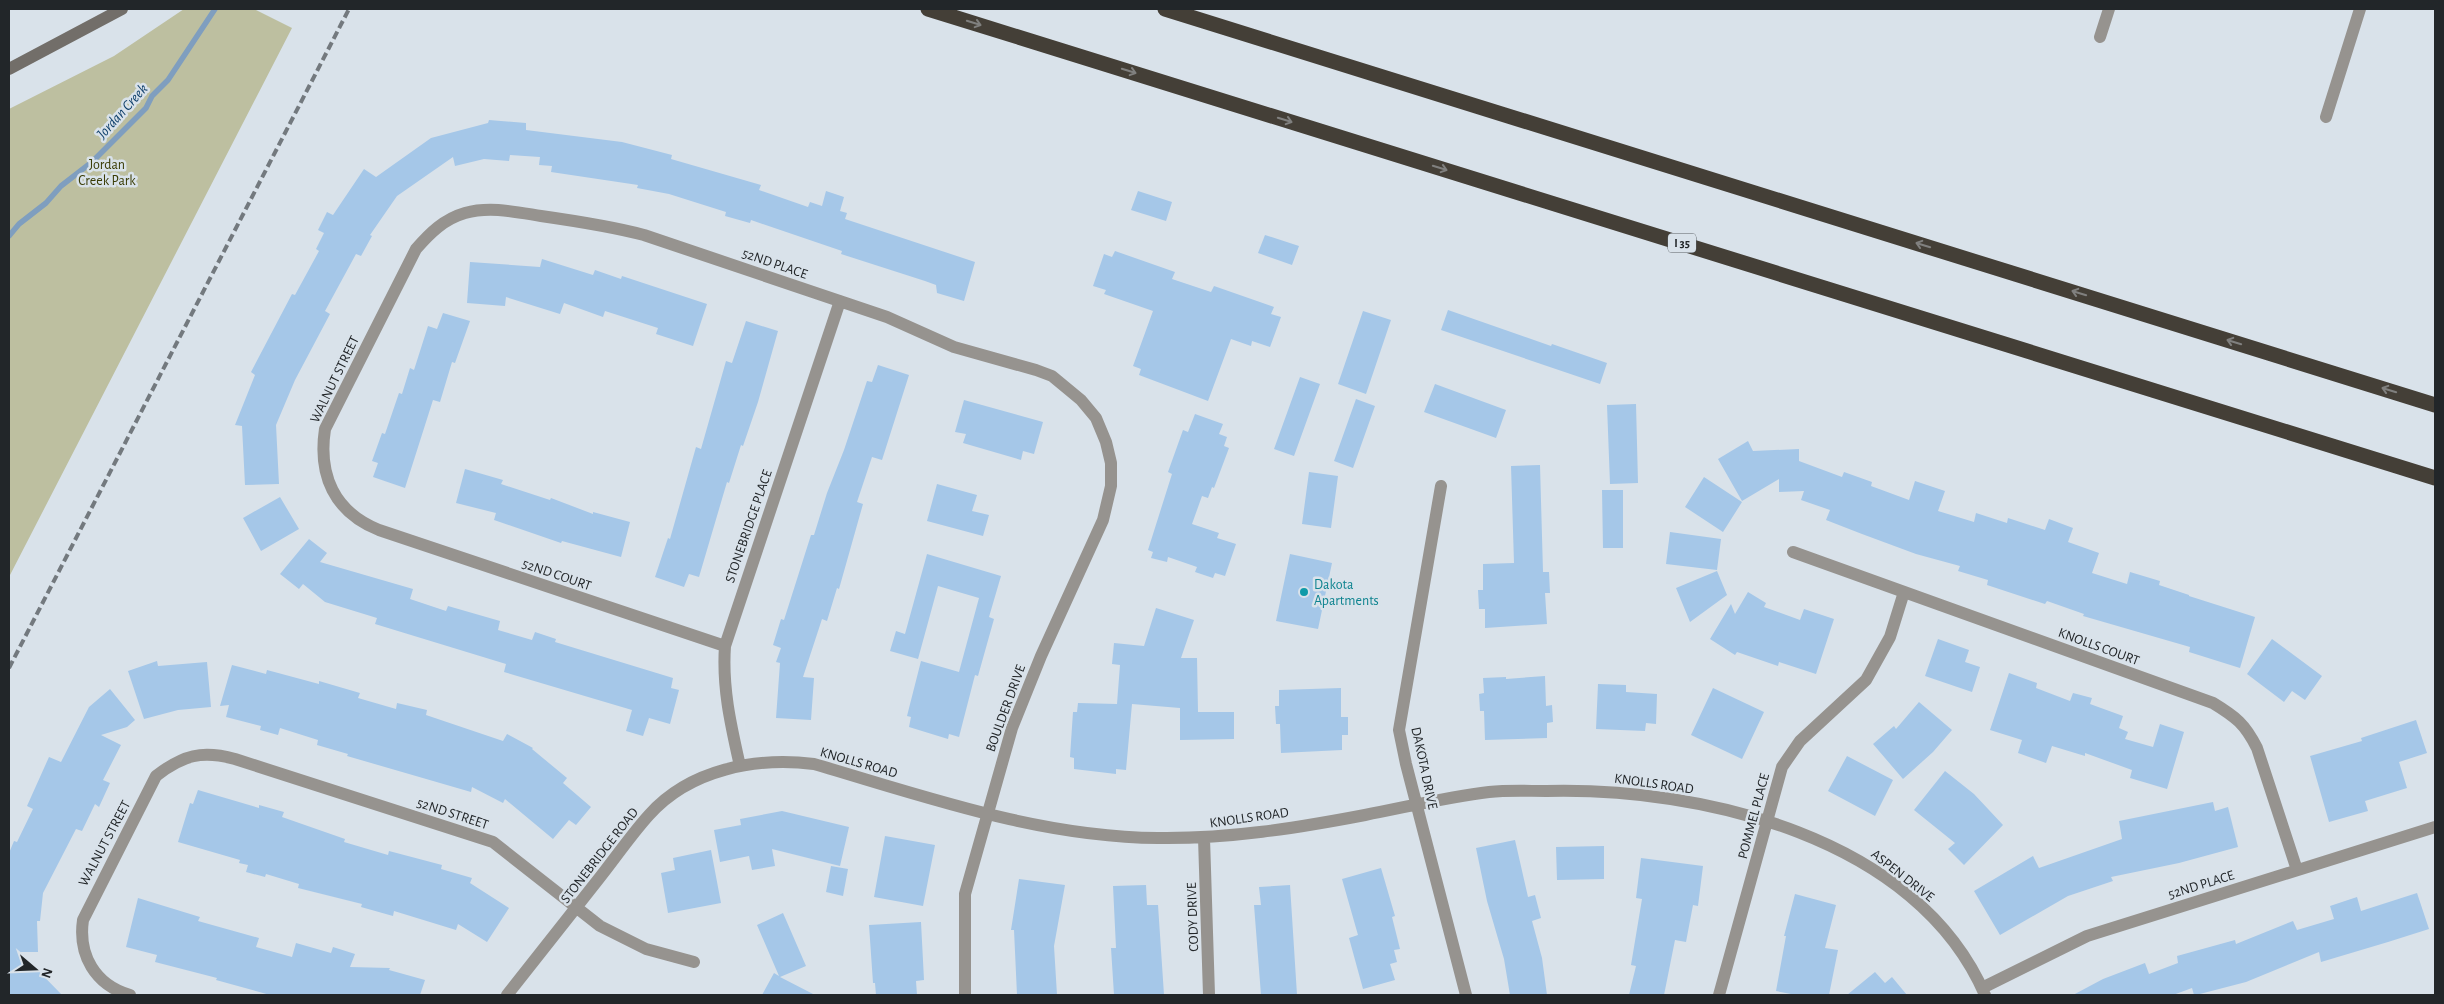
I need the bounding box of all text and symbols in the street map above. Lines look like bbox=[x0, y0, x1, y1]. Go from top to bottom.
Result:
one-way arrow bbox=[966, 19, 982, 29]
one-way arrow bbox=[1121, 67, 1137, 77]
water label: Jordan Creek bbox=[93, 81, 151, 142]
one-way arrow bbox=[1276, 115, 1292, 125]
park label: Jordan Creek Park bbox=[78, 158, 136, 188]
one-way arrow bbox=[1431, 163, 1447, 173]
road number: I 35 bbox=[1668, 234, 1696, 252]
one-way arrow bbox=[1916, 240, 1932, 249]
street label: 52ND PLACE bbox=[740, 246, 809, 282]
one-way arrow bbox=[2071, 288, 2087, 298]
street label: WALNUT STREET bbox=[308, 334, 362, 425]
one-way arrow bbox=[2226, 336, 2242, 346]
one-way arrow bbox=[2381, 385, 2397, 395]
street label: STONEBRIDGE PLACE bbox=[723, 468, 775, 585]
street label: 52ND COURT bbox=[520, 557, 593, 593]
place label: Dakota Apartments bbox=[1314, 578, 1379, 608]
marker: Dakota Apartments bbox=[1298, 586, 1310, 598]
street label: KNOLLS COURT bbox=[2056, 626, 2141, 668]
street label: BOULDER DRIVE bbox=[984, 663, 1028, 754]
street label: DAKOTA DRIVE bbox=[1408, 726, 1440, 811]
street label: KNOLLS ROAD bbox=[818, 745, 899, 781]
street label: KNOLLS ROAD bbox=[1613, 771, 1694, 796]
street label: POMMEL PLACE bbox=[1736, 772, 1772, 861]
street label: 52ND STREET bbox=[415, 796, 490, 832]
street label: WALNUT STREET bbox=[76, 798, 133, 889]
street label: STONEBRIDGE ROAD bbox=[558, 805, 641, 906]
street label: KNOLLS ROAD bbox=[1209, 805, 1290, 830]
street label: ASPEN DRIVE bbox=[1868, 847, 1937, 905]
street label: 52ND PLACE bbox=[2167, 868, 2236, 902]
street label: CODY DRIVE bbox=[1185, 882, 1201, 952]
north arrow bbox=[10, 944, 60, 994]
text: N bbox=[38, 966, 55, 980]

